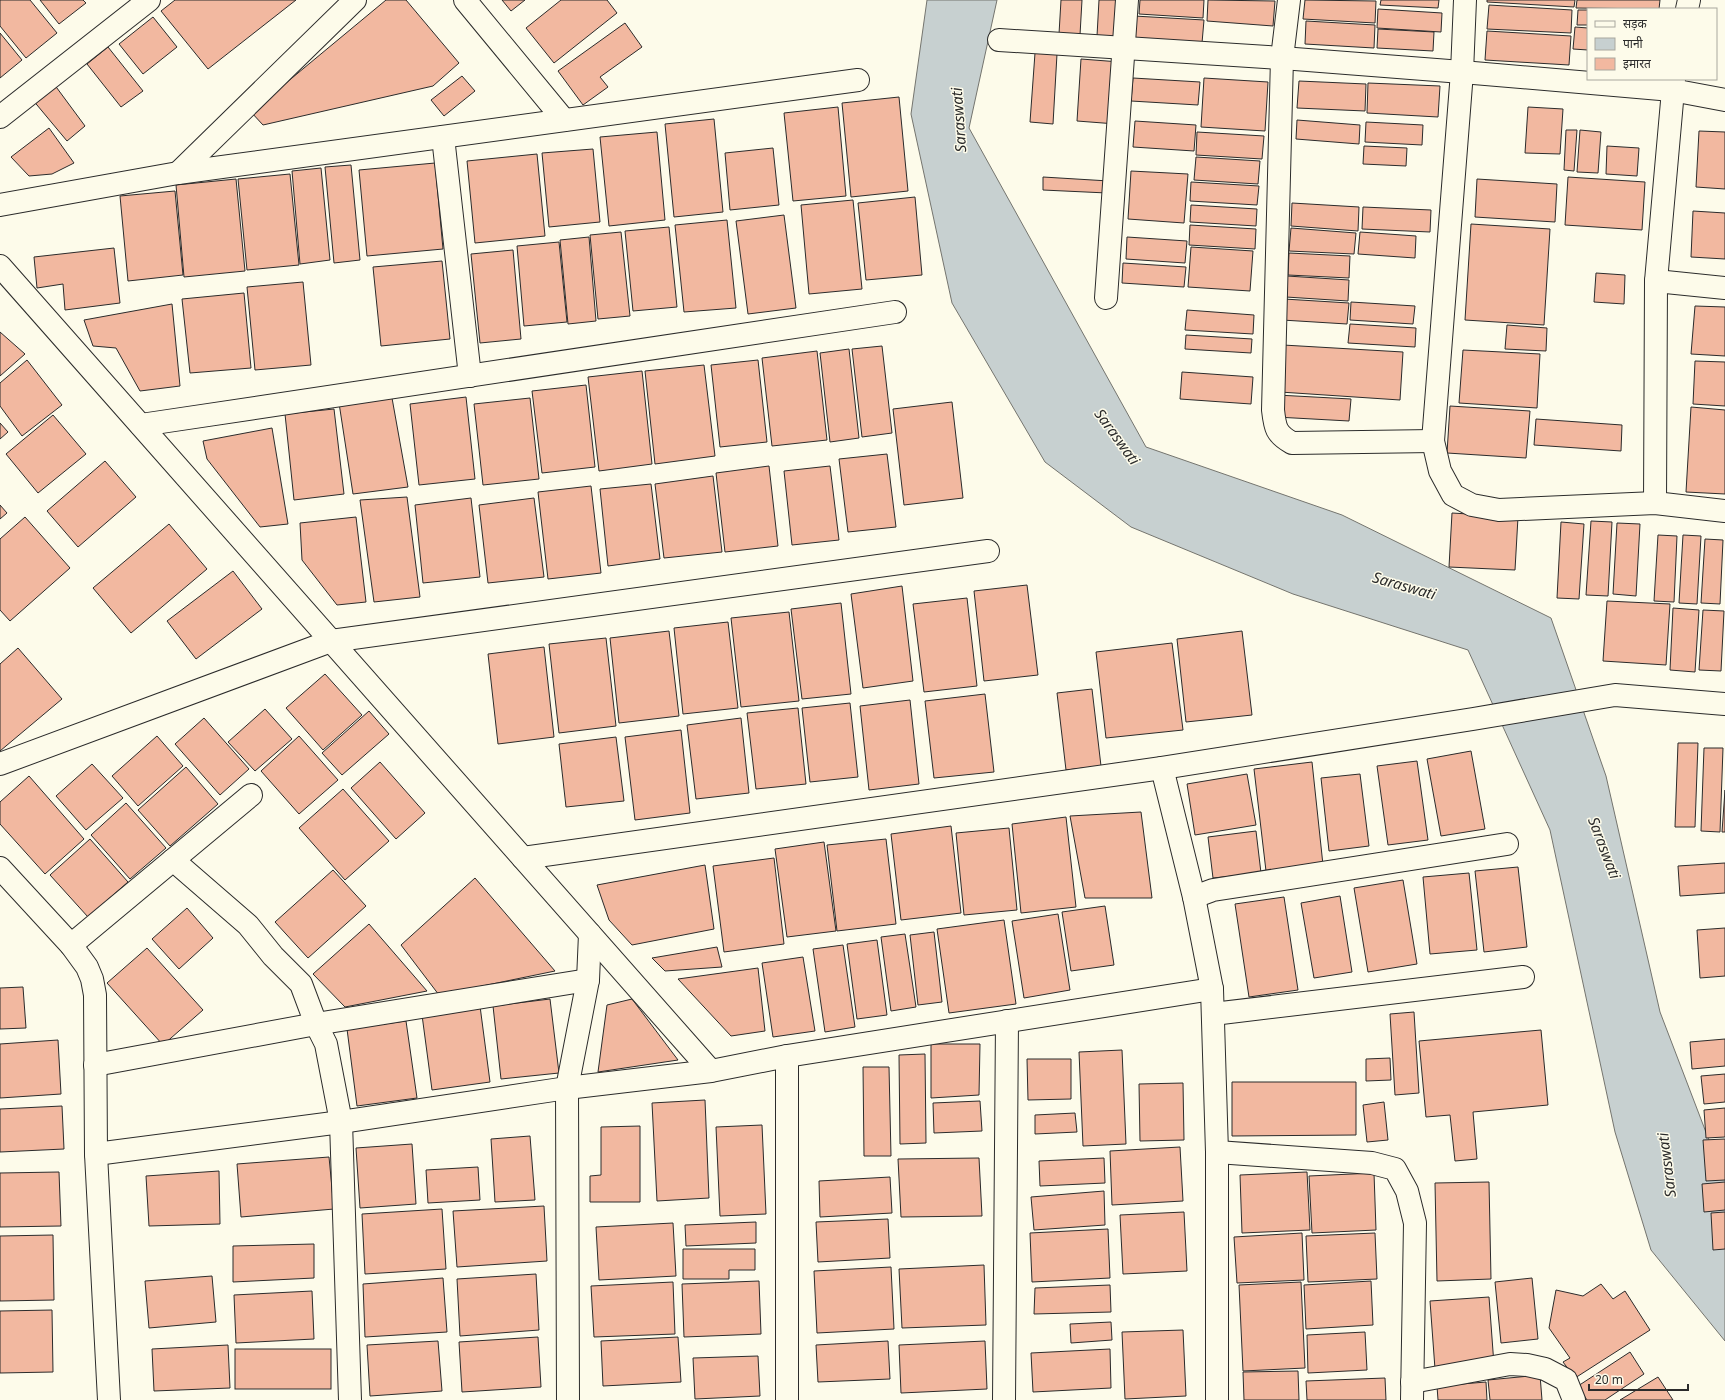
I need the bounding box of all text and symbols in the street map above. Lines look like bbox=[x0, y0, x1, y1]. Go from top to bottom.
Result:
legend bbox=[1587, 8, 1717, 80]
text: सड़क bbox=[1623, 15, 1648, 32]
text: पानी bbox=[1623, 35, 1644, 52]
text: इमारत bbox=[1623, 55, 1652, 72]
water label: Saraswati bbox=[946, 86, 970, 153]
water label: Saraswati bbox=[1091, 404, 1146, 469]
water label: Saraswati bbox=[1370, 566, 1439, 604]
water label: Saraswati bbox=[1584, 814, 1626, 883]
water label: Saraswati bbox=[1652, 1131, 1680, 1199]
scale bar bbox=[1589, 1366, 1688, 1392]
text: 20 m bbox=[1595, 1371, 1623, 1388]

